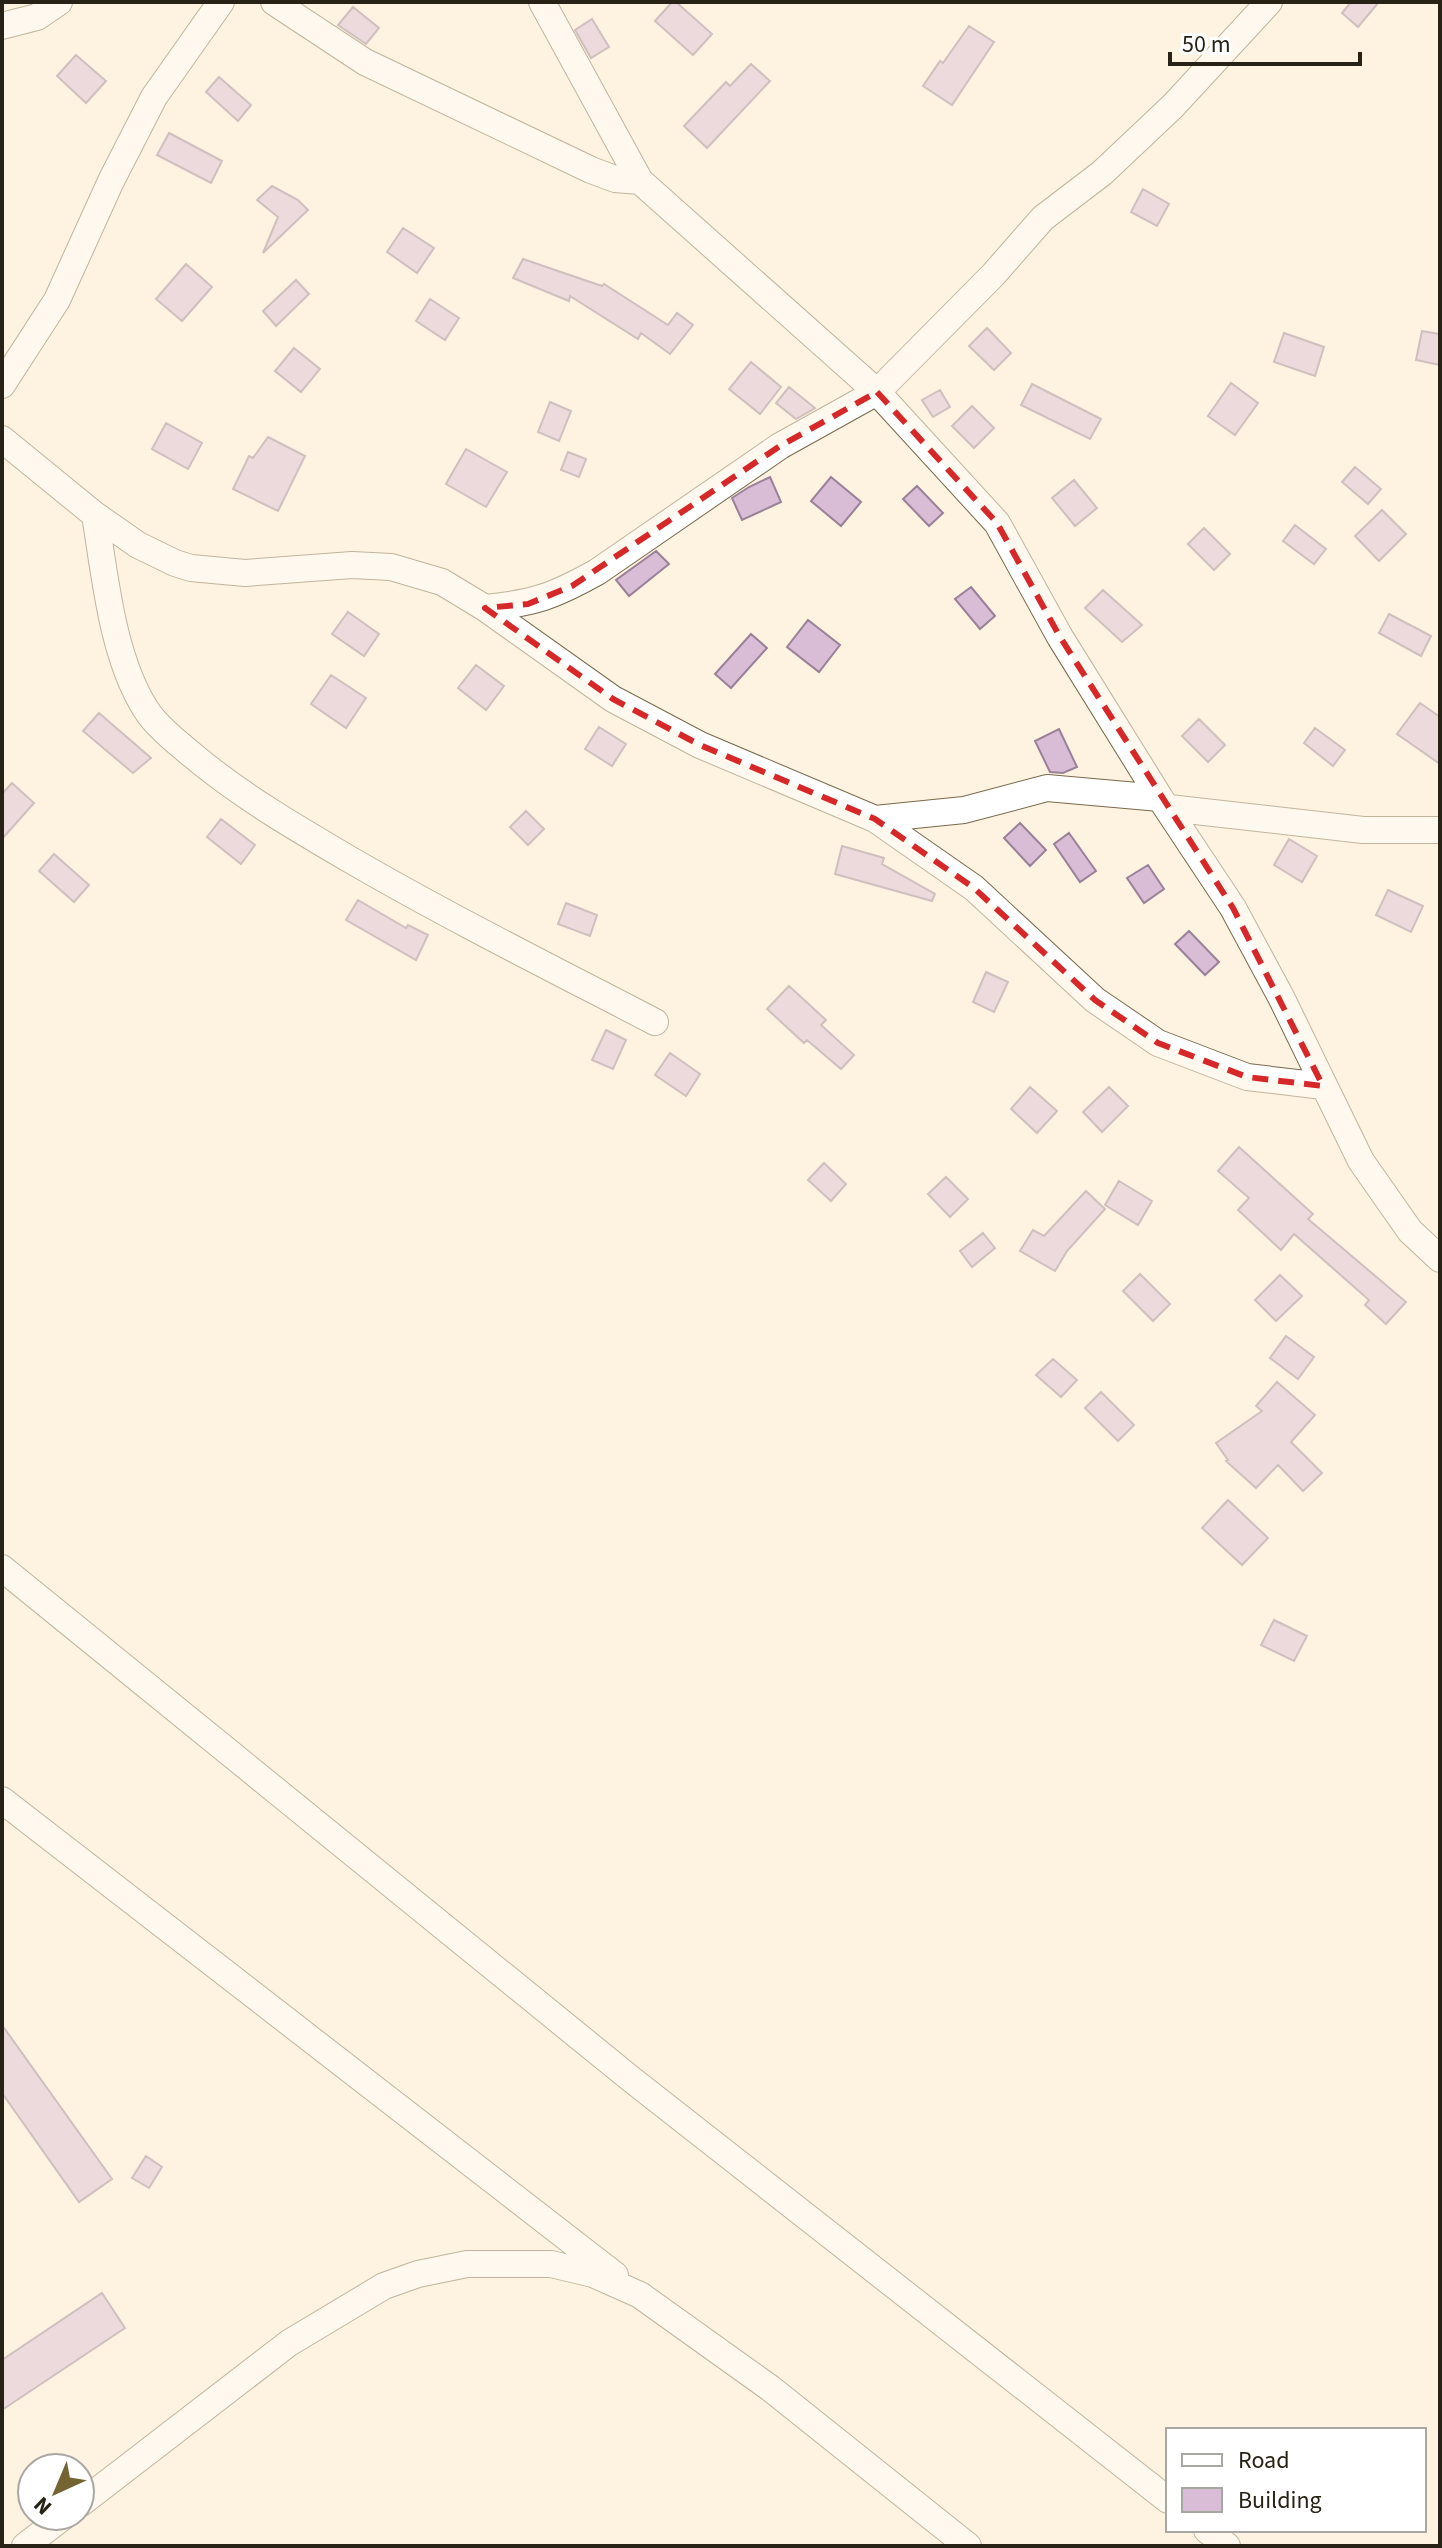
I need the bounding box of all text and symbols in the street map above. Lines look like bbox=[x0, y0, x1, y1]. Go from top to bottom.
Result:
scale bar bbox=[1170, 16, 1360, 66]
text: 50 m bbox=[1182, 27, 1231, 62]
legend bbox=[1166, 2428, 1426, 2532]
text: Road bbox=[1238, 2443, 1290, 2478]
north arrow bbox=[16, 2452, 96, 2532]
text: Building bbox=[1238, 2483, 1322, 2518]
text: N bbox=[26, 2489, 59, 2522]

